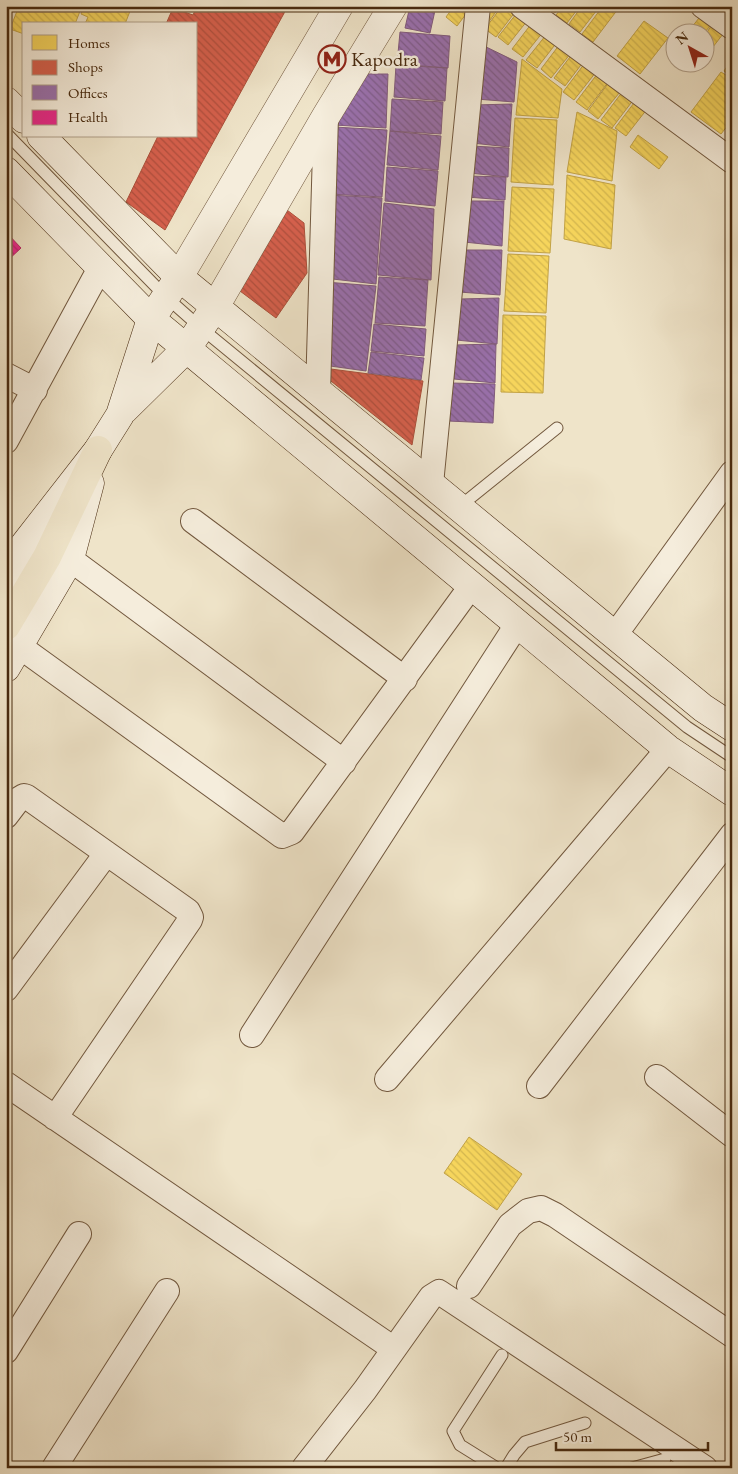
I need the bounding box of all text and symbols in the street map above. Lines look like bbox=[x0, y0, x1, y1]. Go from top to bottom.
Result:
legend bbox=[22, 22, 198, 138]
north arrow bbox=[666, 22, 716, 72]
text: N bbox=[672, 27, 692, 48]
text: Homes bbox=[68, 33, 110, 52]
metro station icon: Kapodra bbox=[317, 44, 347, 74]
place label: Kapodra bbox=[351, 46, 418, 72]
text: Shops bbox=[68, 57, 103, 76]
text: Offices bbox=[68, 83, 108, 102]
text: Health bbox=[68, 107, 108, 126]
scale bar bbox=[556, 1419, 708, 1451]
text: 50 m bbox=[563, 1427, 592, 1446]

